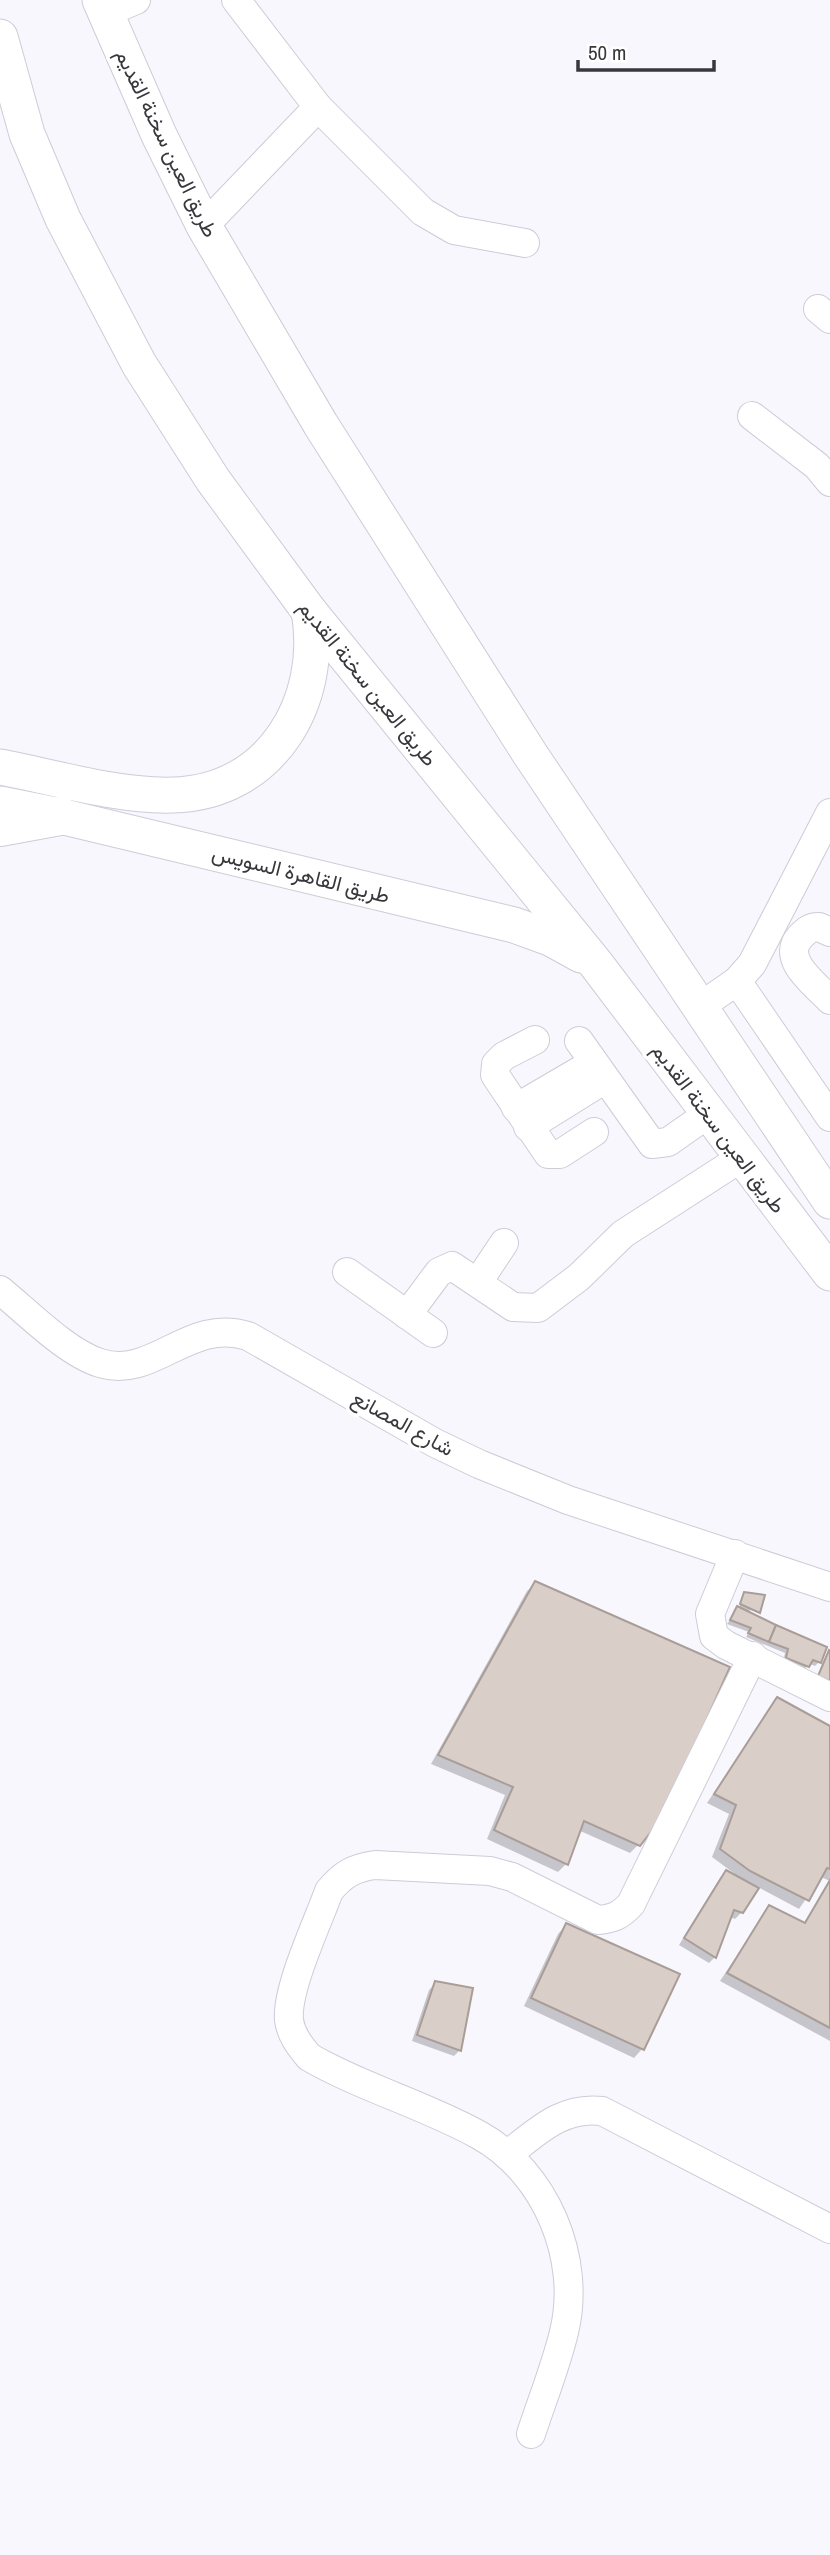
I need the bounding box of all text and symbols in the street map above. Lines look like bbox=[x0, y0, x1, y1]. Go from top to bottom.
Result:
scale bar bbox=[578, 28, 714, 72]
text: 50 m bbox=[588, 38, 626, 67]
street label: طريق العين سخنة القديم bbox=[109, 44, 225, 242]
street label: طريق العين سخنة القديم bbox=[292, 594, 444, 772]
street label: طريق القاهرة السويس bbox=[209, 838, 393, 910]
street label: طريق العين سخنة القديم bbox=[645, 1037, 793, 1219]
street label: شارع المصانع bbox=[347, 1383, 459, 1463]

